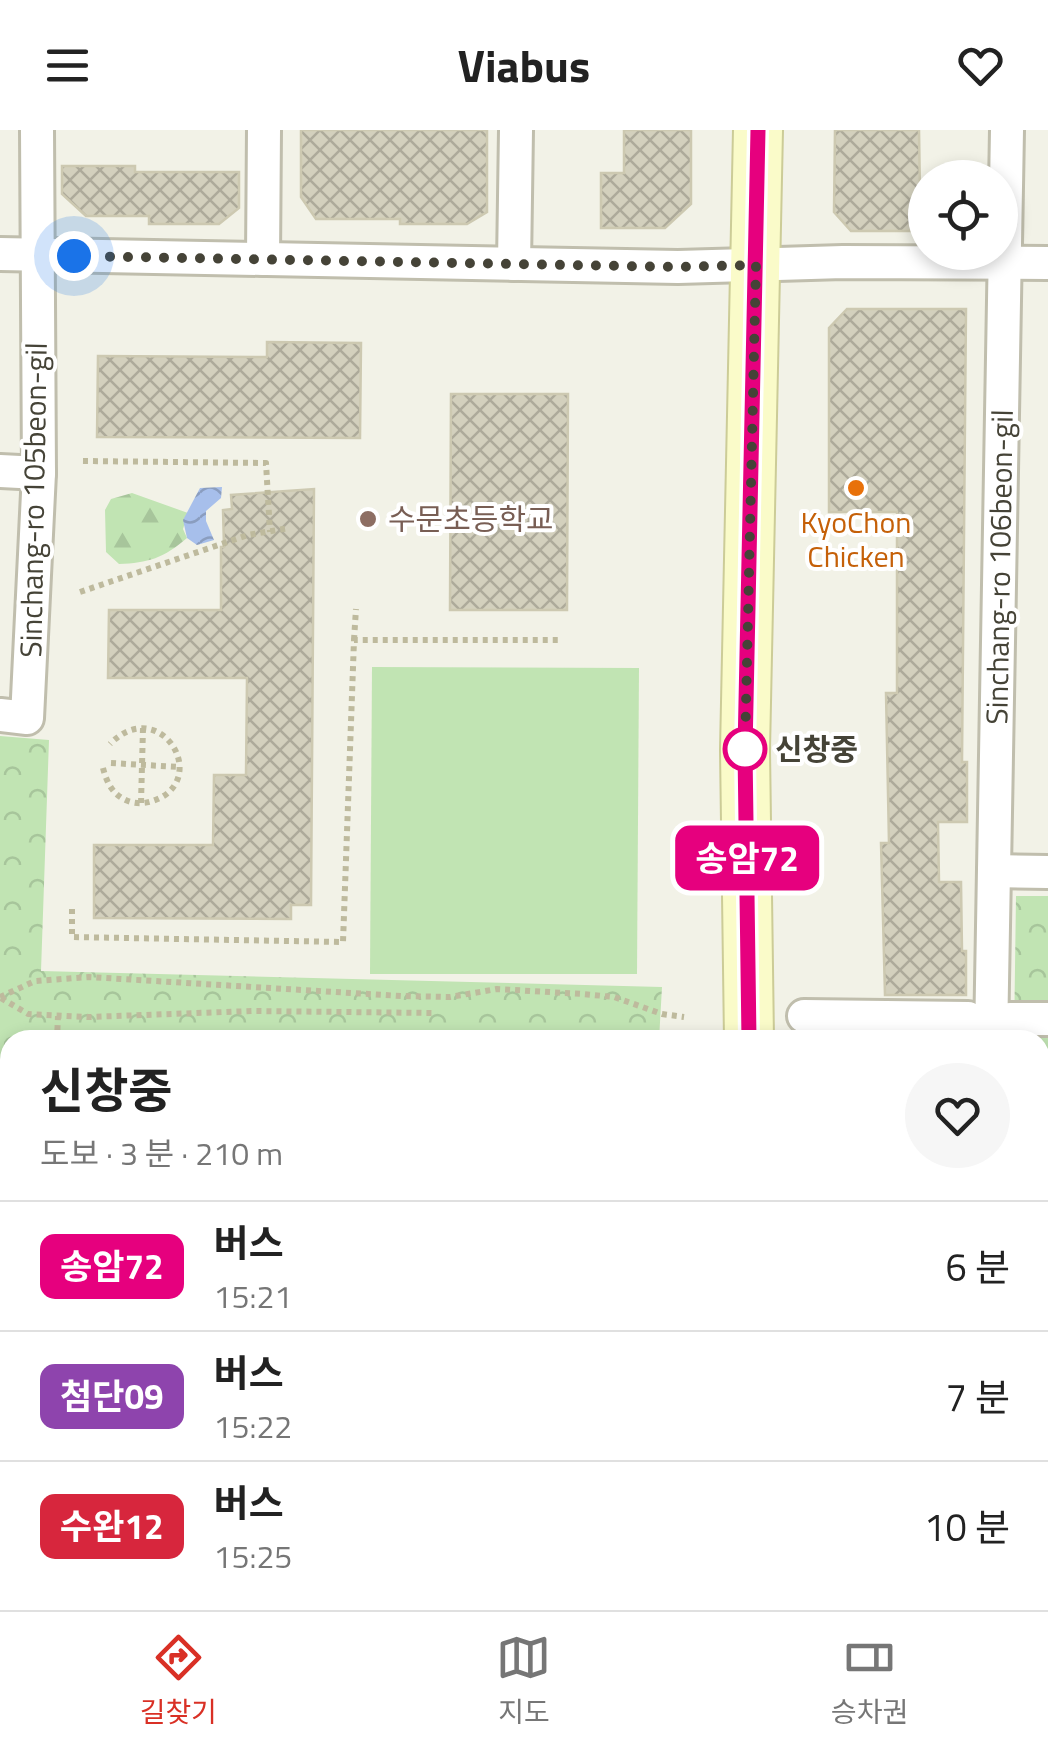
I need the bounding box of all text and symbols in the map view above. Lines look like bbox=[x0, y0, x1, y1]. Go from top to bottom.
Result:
text: Viabus bbox=[458, 31, 590, 99]
icon: menu bbox=[40, 38, 95, 93]
icon: heart bbox=[953, 38, 1008, 93]
map controls bbox=[908, 160, 1018, 270]
button: locate bbox=[908, 160, 1018, 270]
your location bbox=[49, 231, 99, 281]
street label: Sinchang-ro 105beon-gil bbox=[7, 342, 59, 658]
street label: Sinchang-ro 106beon-gil bbox=[973, 409, 1025, 725]
marker: KyoChon Chicken bbox=[845, 477, 867, 499]
place label: 수문초등학교 bbox=[388, 496, 554, 542]
place label: KyoChon Chicken bbox=[801, 499, 911, 579]
marker: 수문초등학교 bbox=[357, 508, 379, 530]
place label: 신창중 bbox=[775, 726, 858, 772]
marker: 신창중 bbox=[724, 728, 766, 770]
line badge: 송암72 bbox=[677, 826, 817, 890]
text: 송암72 bbox=[695, 831, 799, 885]
text: 신창중 bbox=[40, 1054, 172, 1127]
button: heart bbox=[905, 1063, 1010, 1168]
text: 도보 · 3 분 · 210 m bbox=[40, 1129, 283, 1177]
text: 버스 bbox=[214, 1214, 284, 1272]
text: 6 분 bbox=[945, 1238, 1010, 1296]
text: 송암72 bbox=[60, 1239, 164, 1293]
text: 15:21 bbox=[214, 1272, 292, 1320]
text: 버스 bbox=[214, 1344, 284, 1402]
text: 7 분 bbox=[945, 1368, 1010, 1426]
text: 첨단09 bbox=[60, 1369, 164, 1423]
text: 15:22 bbox=[214, 1402, 292, 1450]
text: 버스 bbox=[214, 1474, 284, 1532]
text: 10 분 bbox=[924, 1498, 1010, 1556]
text: 수완12 bbox=[60, 1499, 164, 1553]
text: 15:25 bbox=[214, 1532, 292, 1580]
tab: 길찾기 bbox=[140, 1630, 217, 1733]
tab: 지도 bbox=[496, 1630, 551, 1733]
tab: 승차권 bbox=[831, 1630, 908, 1733]

